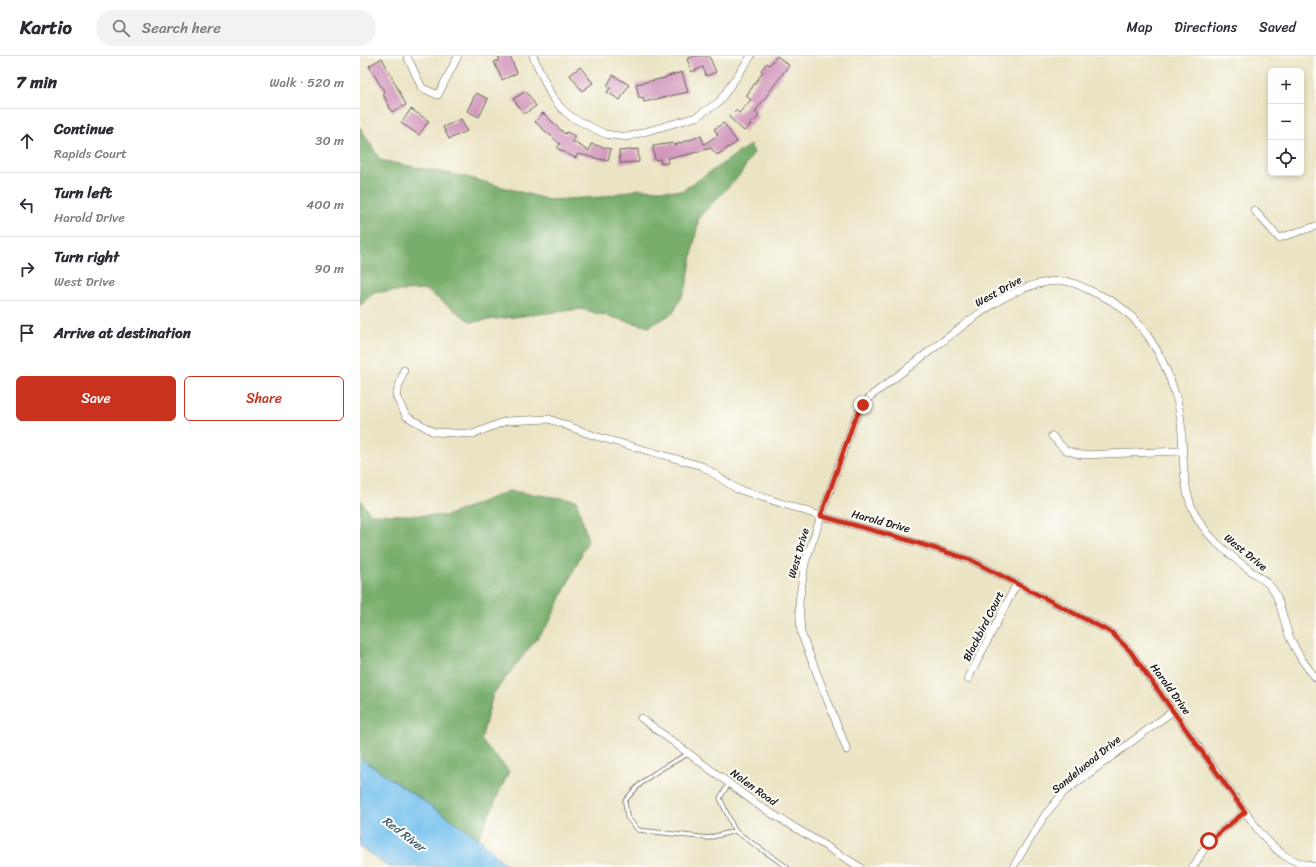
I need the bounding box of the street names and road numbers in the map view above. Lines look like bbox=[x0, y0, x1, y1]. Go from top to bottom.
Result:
street label: West Drive bbox=[971, 270, 1026, 312]
street label: Harold Drive bbox=[849, 505, 913, 539]
street label: West Drive bbox=[782, 525, 815, 580]
street label: West Drive bbox=[1220, 529, 1272, 576]
street label: Blackbird Court bbox=[958, 588, 1009, 665]
street label: Harold Drive bbox=[1145, 659, 1196, 719]
street label: Sandelwood Drive bbox=[1047, 730, 1126, 798]
street label: Nolen Road bbox=[726, 764, 782, 812]

